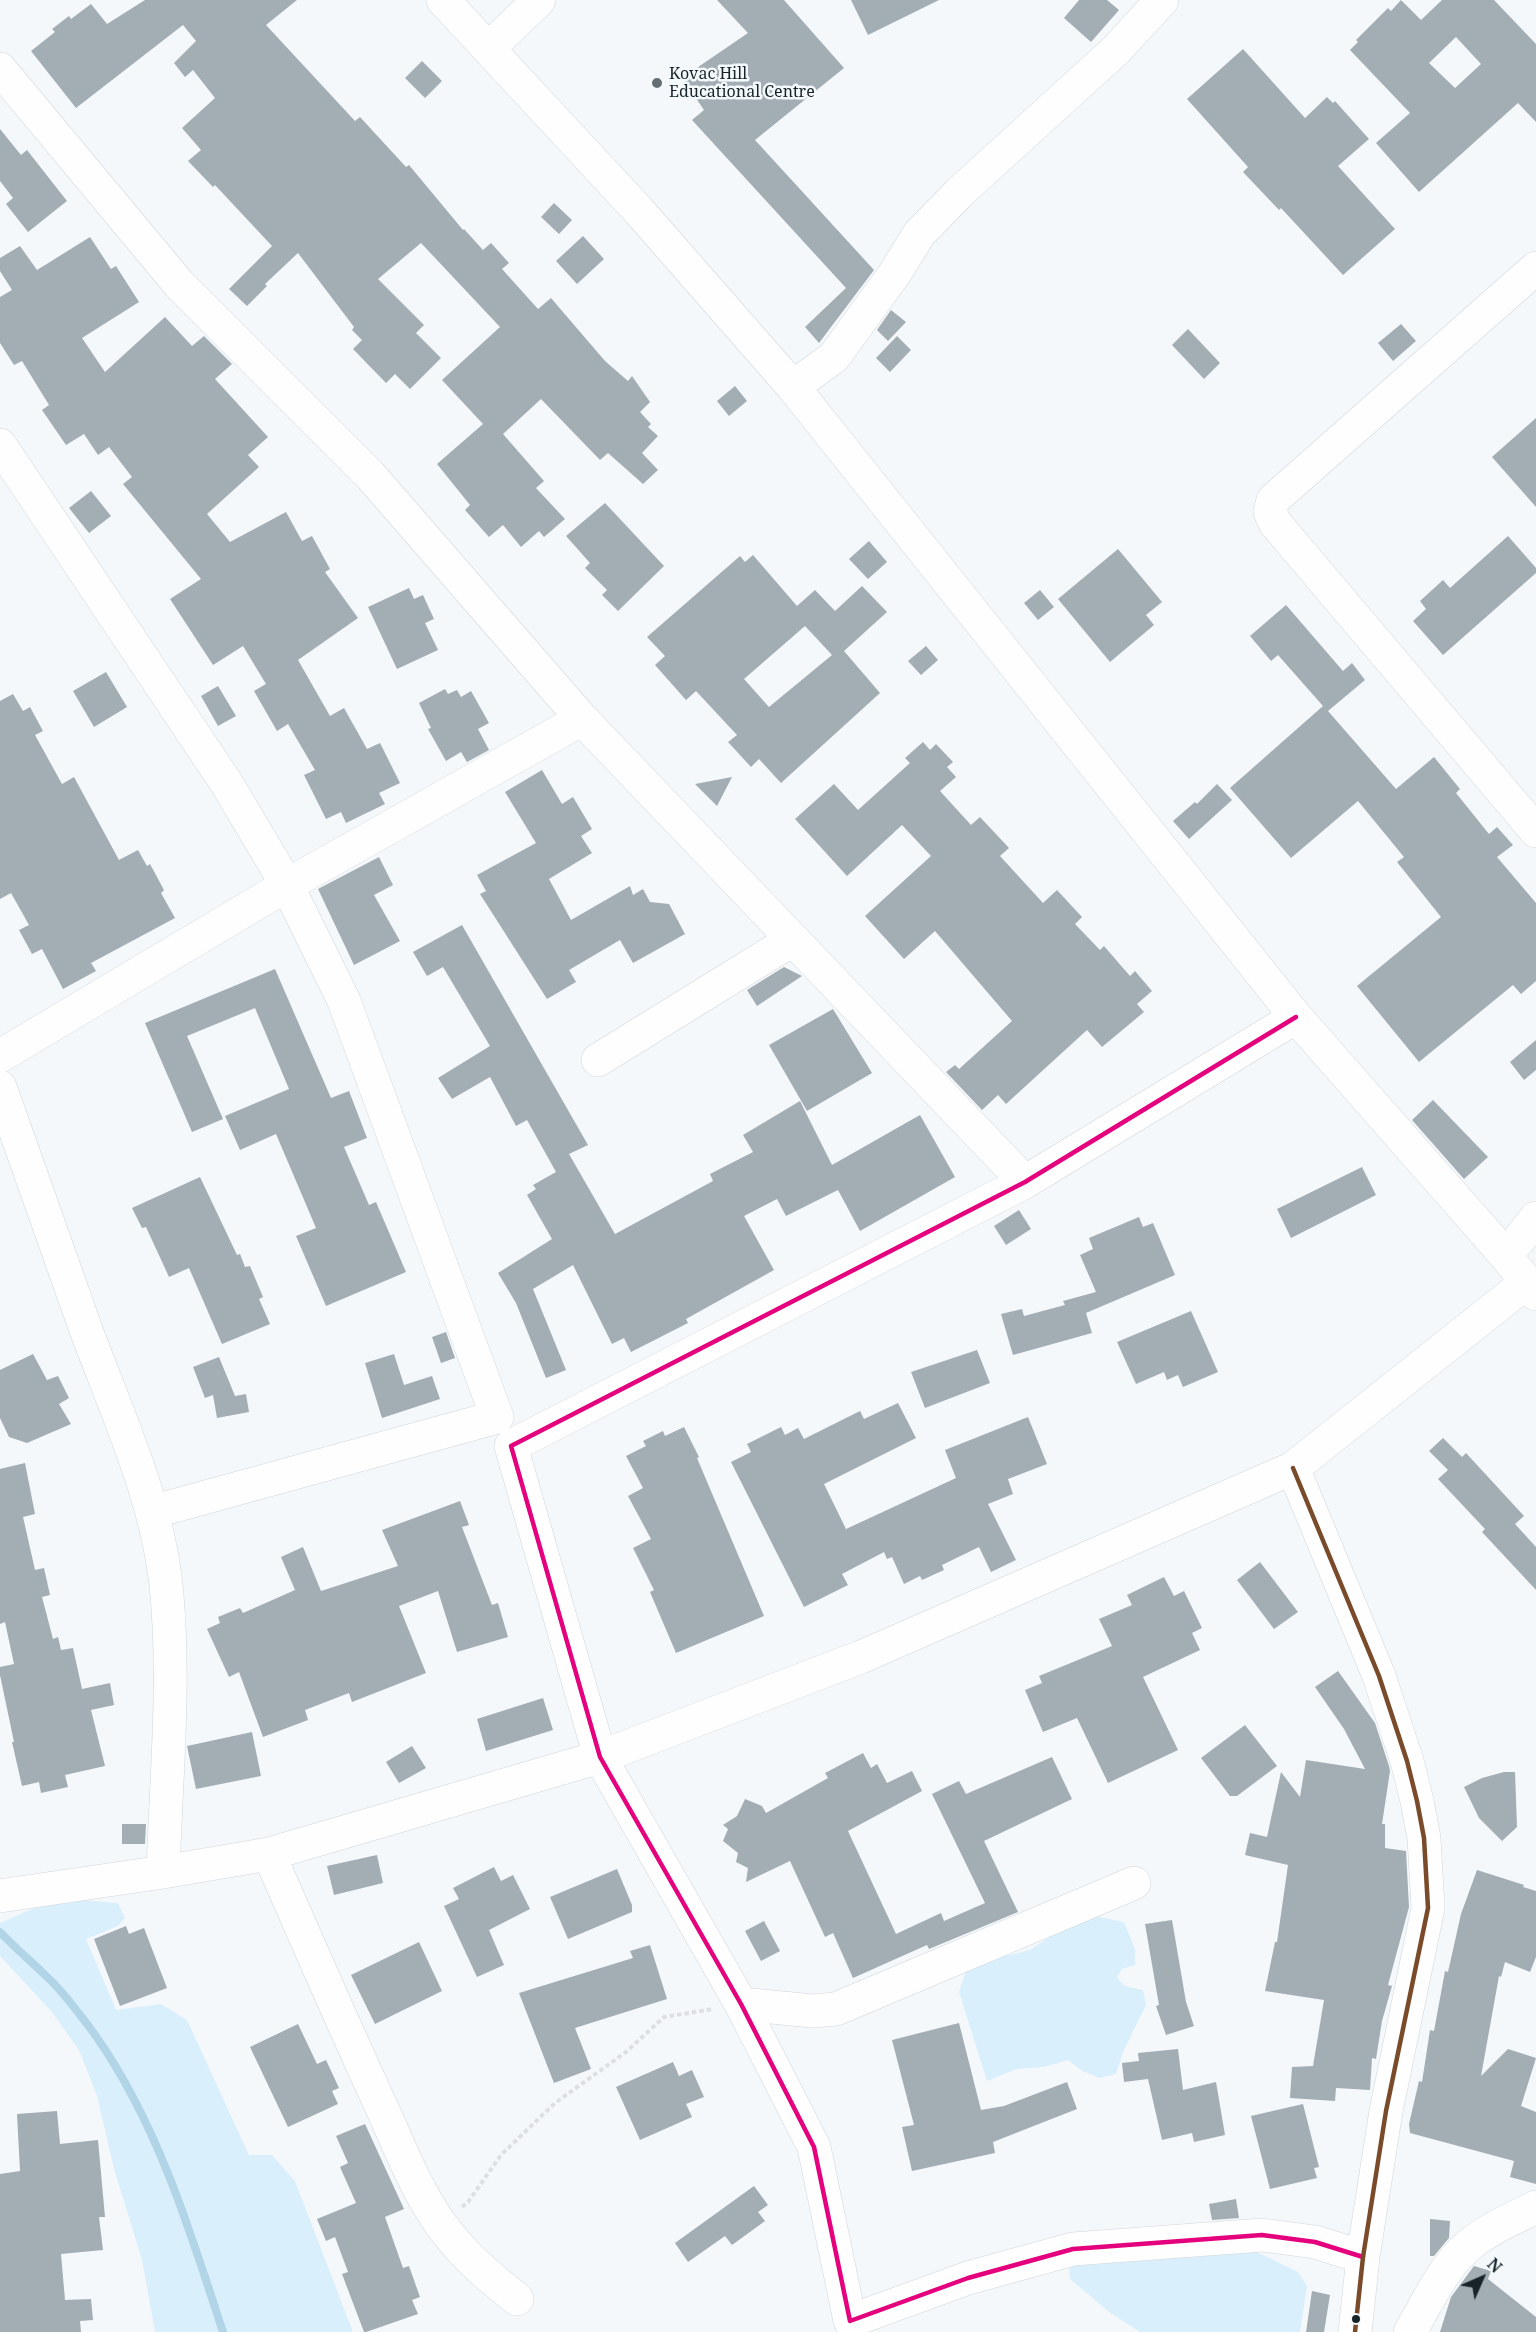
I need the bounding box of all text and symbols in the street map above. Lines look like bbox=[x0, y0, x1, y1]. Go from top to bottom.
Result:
place label: Kovac Hill Educational Centre bbox=[669, 64, 815, 102]
marker: Kovac Hill Educational Centre bbox=[650, 76, 664, 90]
north arrow bbox=[1452, 2248, 1512, 2308]
text: N bbox=[1482, 2253, 1507, 2278]
unlabelled marker bbox=[1350, 2313, 1362, 2325]

